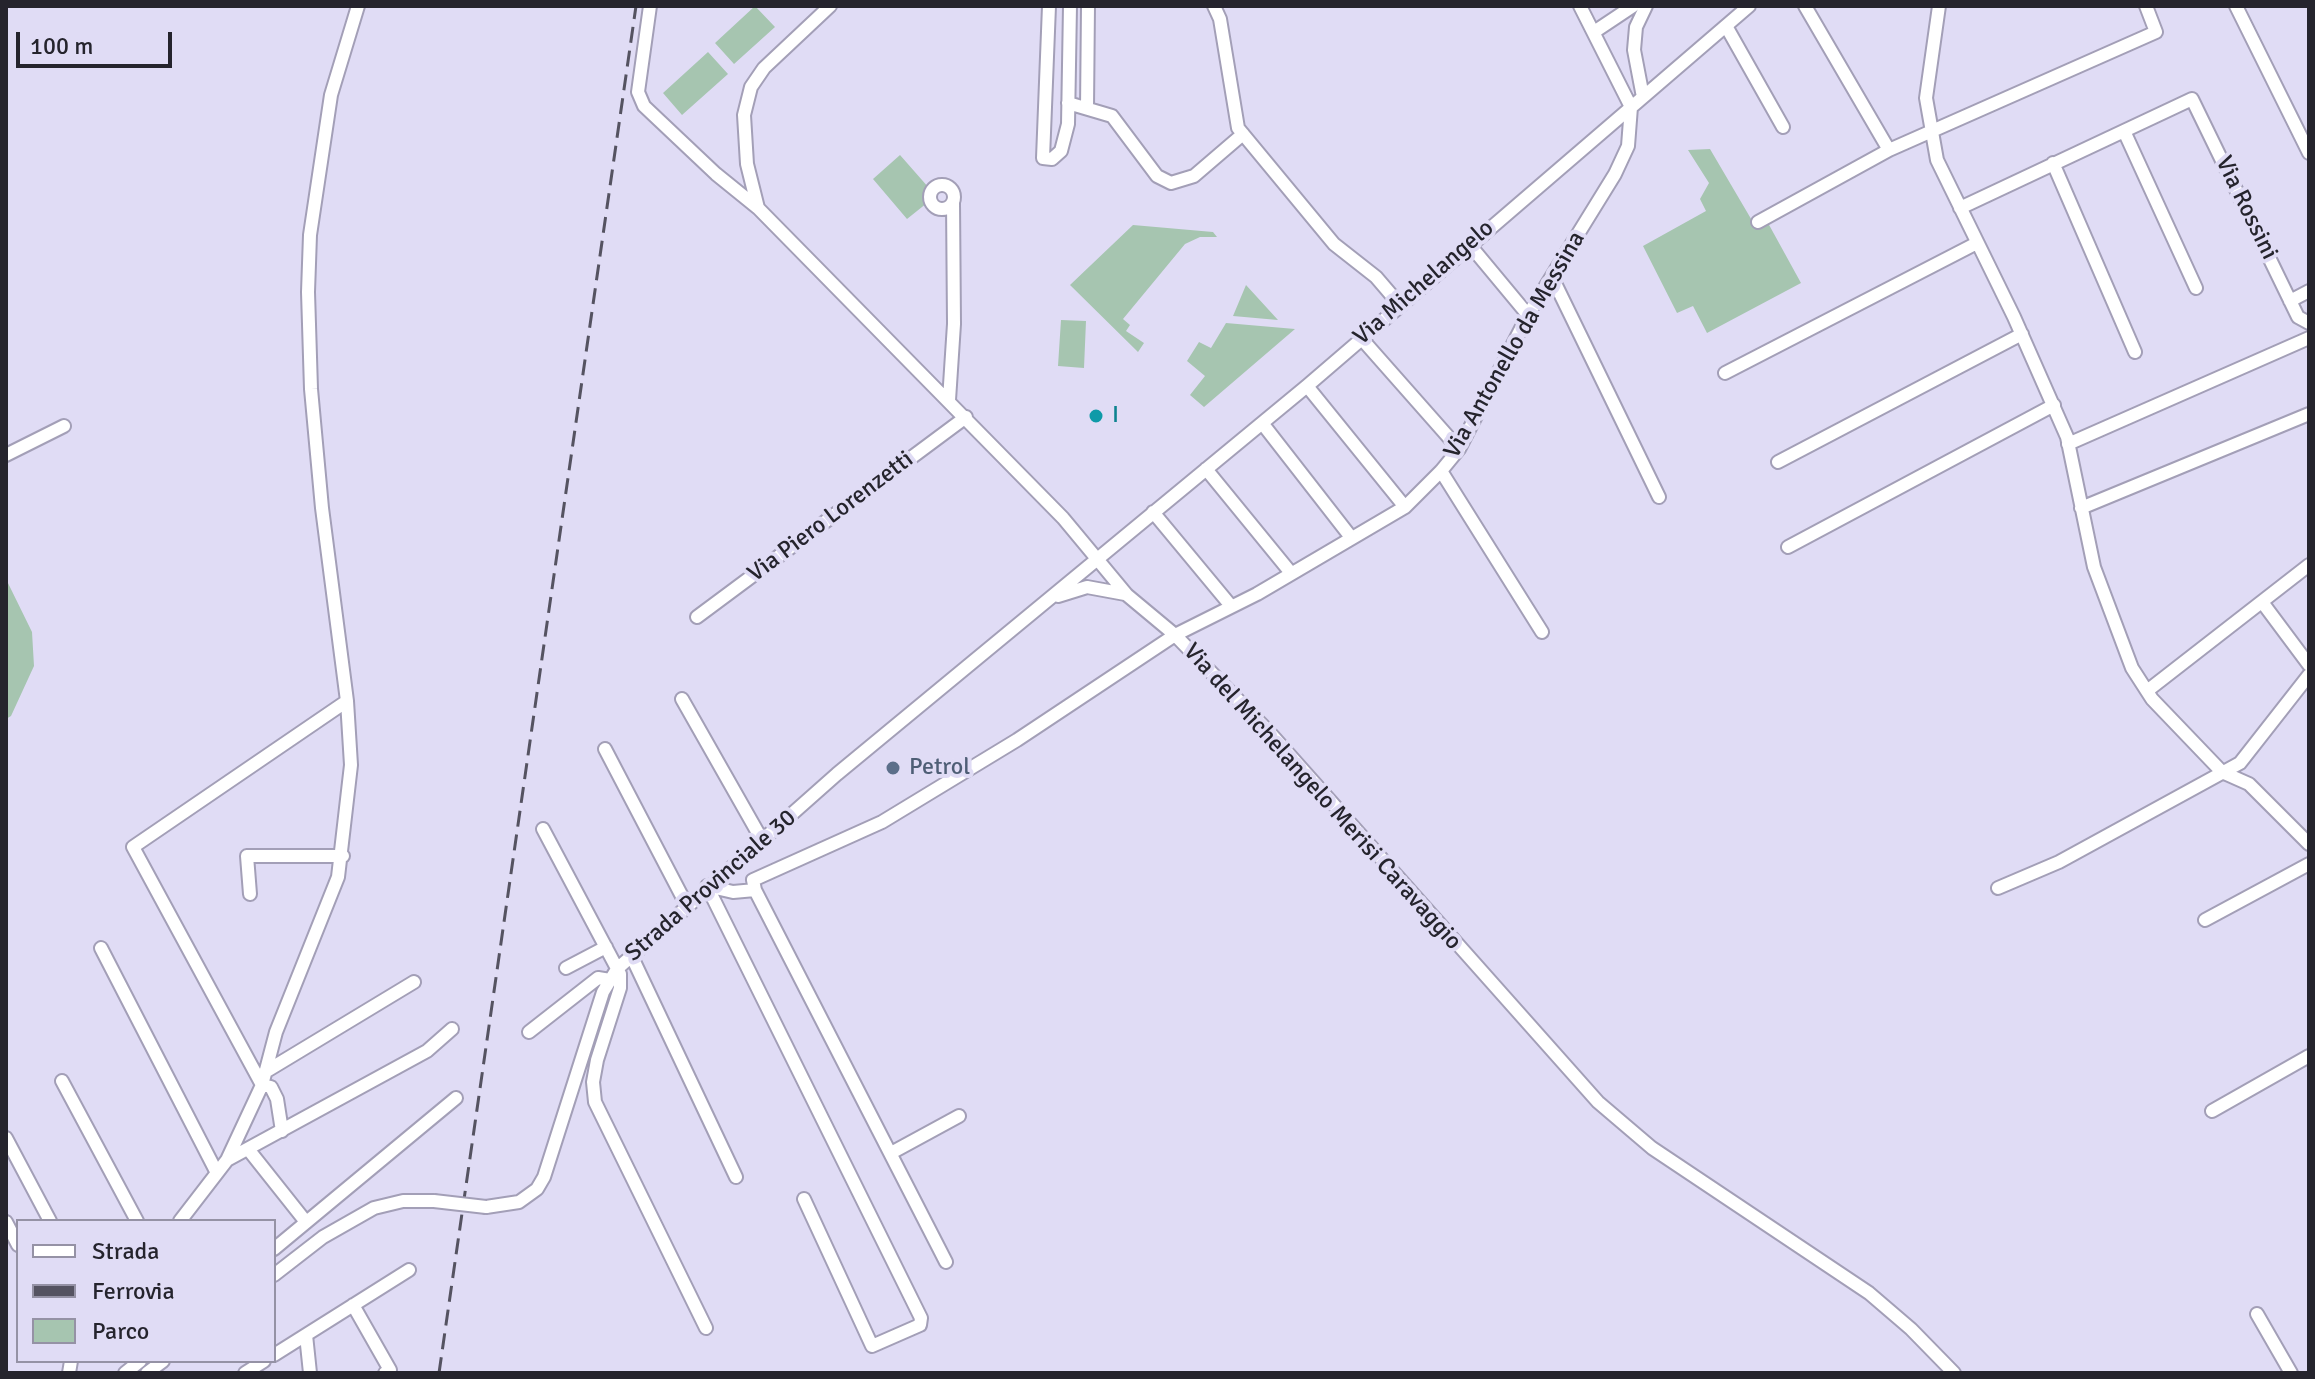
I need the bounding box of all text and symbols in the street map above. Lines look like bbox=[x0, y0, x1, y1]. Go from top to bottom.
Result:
scale bar bbox=[20, 16, 176, 66]
text: 100 m bbox=[30, 31, 93, 61]
street label: Via Rossini bbox=[2209, 152, 2283, 264]
street label: Via Michelangelo bbox=[1348, 214, 1500, 352]
street label: Via Antonello da Messina bbox=[1438, 227, 1592, 463]
place label: I bbox=[1112, 402, 1119, 430]
marker: I bbox=[1087, 407, 1105, 425]
street label: Via Piero Lorenzetti bbox=[743, 445, 919, 589]
street label: Via del Michelangelo Merisi Caravaggio bbox=[1177, 638, 1467, 956]
place label: Petrol bbox=[909, 754, 970, 782]
marker: Petrol bbox=[884, 759, 902, 777]
street label: Strada Provinciale 30 bbox=[620, 804, 802, 968]
legend bbox=[16, 1219, 276, 1363]
text: Strada bbox=[92, 1236, 159, 1266]
text: Ferrovia bbox=[92, 1276, 175, 1306]
text: Parco bbox=[92, 1316, 149, 1346]

